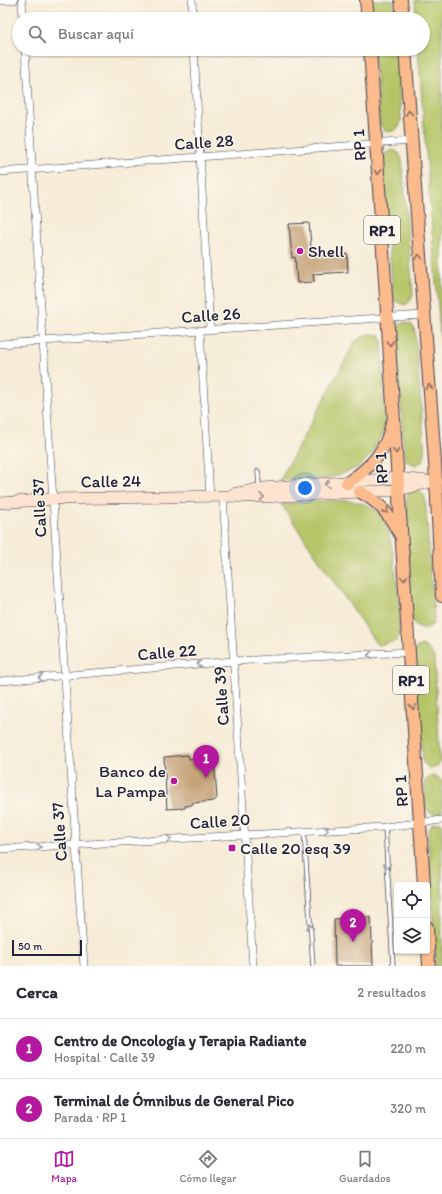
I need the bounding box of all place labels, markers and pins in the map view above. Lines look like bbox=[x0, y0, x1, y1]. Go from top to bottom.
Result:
place label: Shell bbox=[308, 241, 345, 261]
marker: Shell bbox=[295, 246, 305, 256]
pin: 1 bbox=[193, 745, 219, 778]
place label: Banco de La Pampa bbox=[95, 761, 166, 801]
marker: Banco de La Pampa bbox=[169, 776, 179, 786]
place label: Calle 20 esq 39 bbox=[240, 838, 351, 858]
marker: Calle 20 esq 39 bbox=[227, 843, 237, 853]
pin: 2 bbox=[340, 909, 366, 942]

